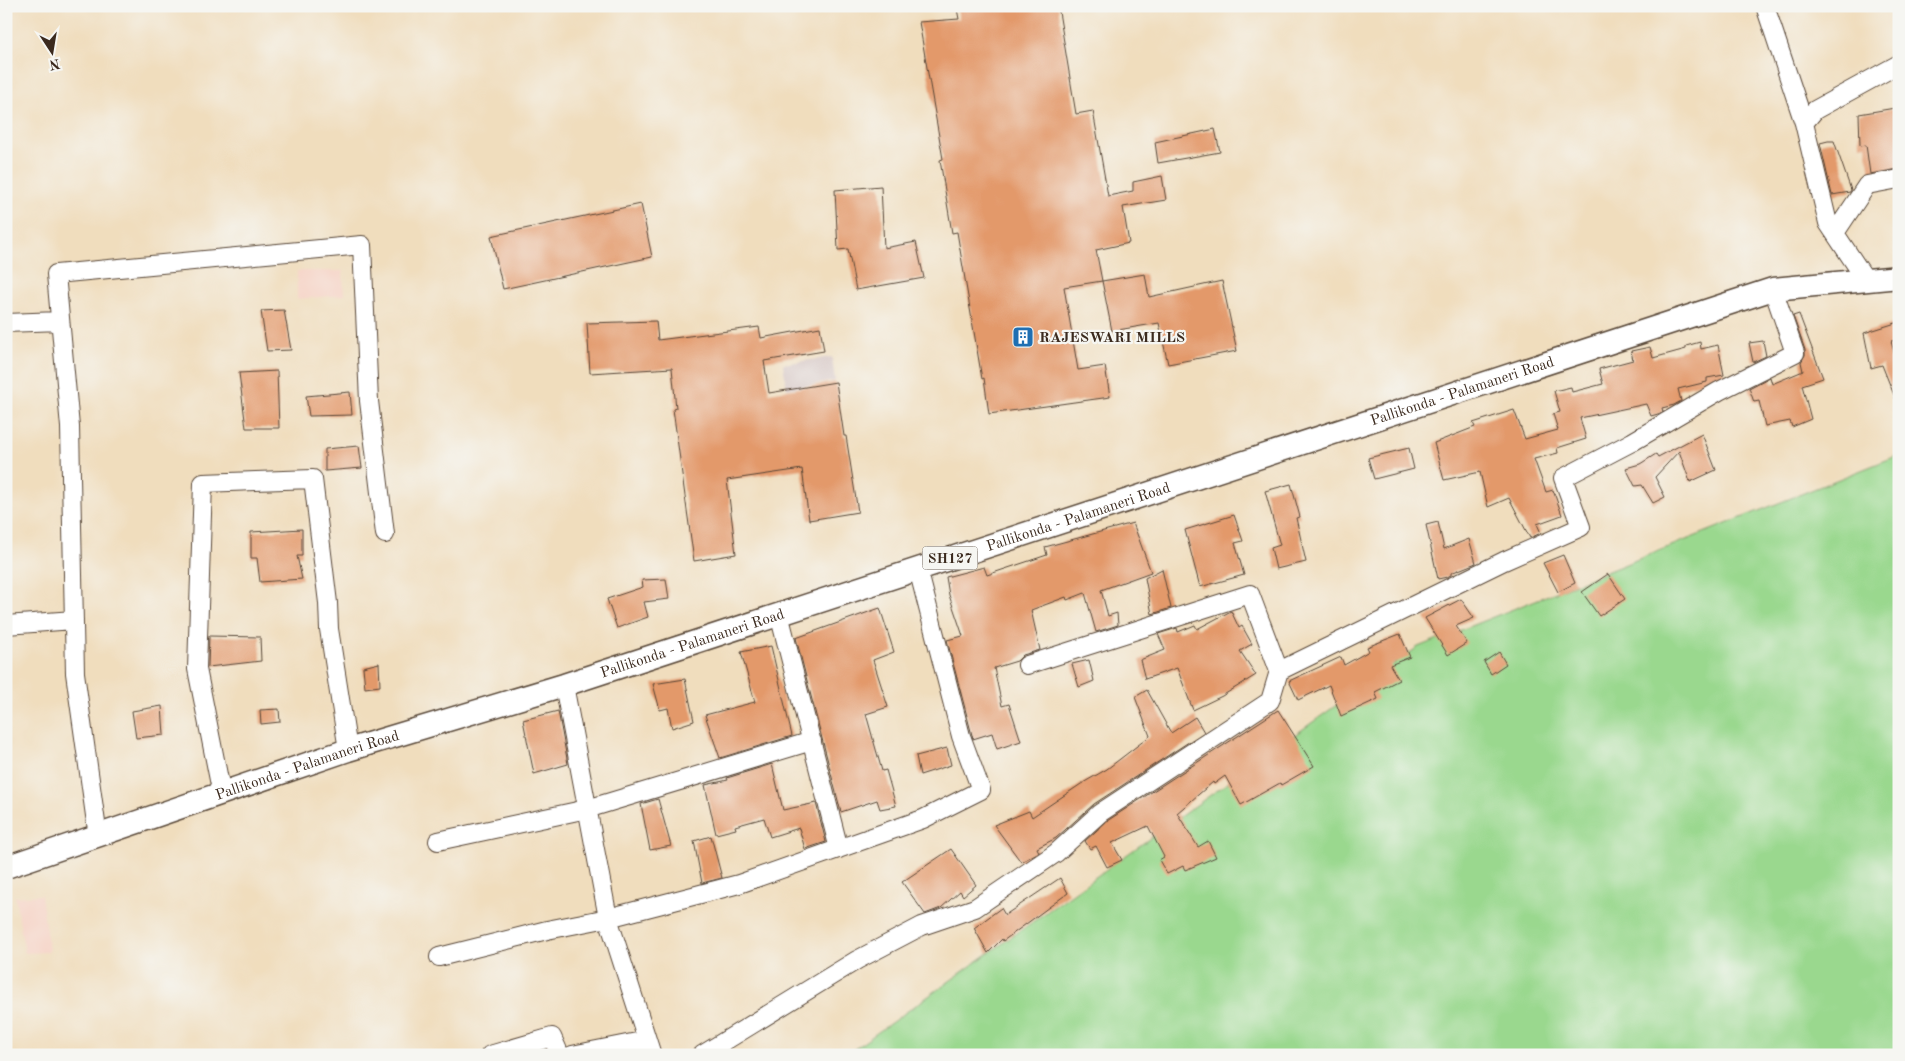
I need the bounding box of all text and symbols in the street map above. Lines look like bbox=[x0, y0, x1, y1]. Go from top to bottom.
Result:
north arrow bbox=[28, 28, 78, 78]
text: N bbox=[48, 56, 61, 72]
building icon: RAJESWARI MILLS bbox=[1011, 325, 1035, 349]
place label: RAJESWARI MILLS bbox=[1039, 331, 1185, 346]
street label: Pallikonda - Palamaneri Road bbox=[1369, 355, 1556, 429]
street label: Pallikonda - Palamaneri Road bbox=[985, 481, 1173, 555]
road number: SH127 bbox=[922, 546, 978, 570]
street label: Pallikonda - Palamaneri Road bbox=[599, 607, 787, 681]
street label: Pallikonda - Palamaneri Road bbox=[214, 729, 401, 804]

